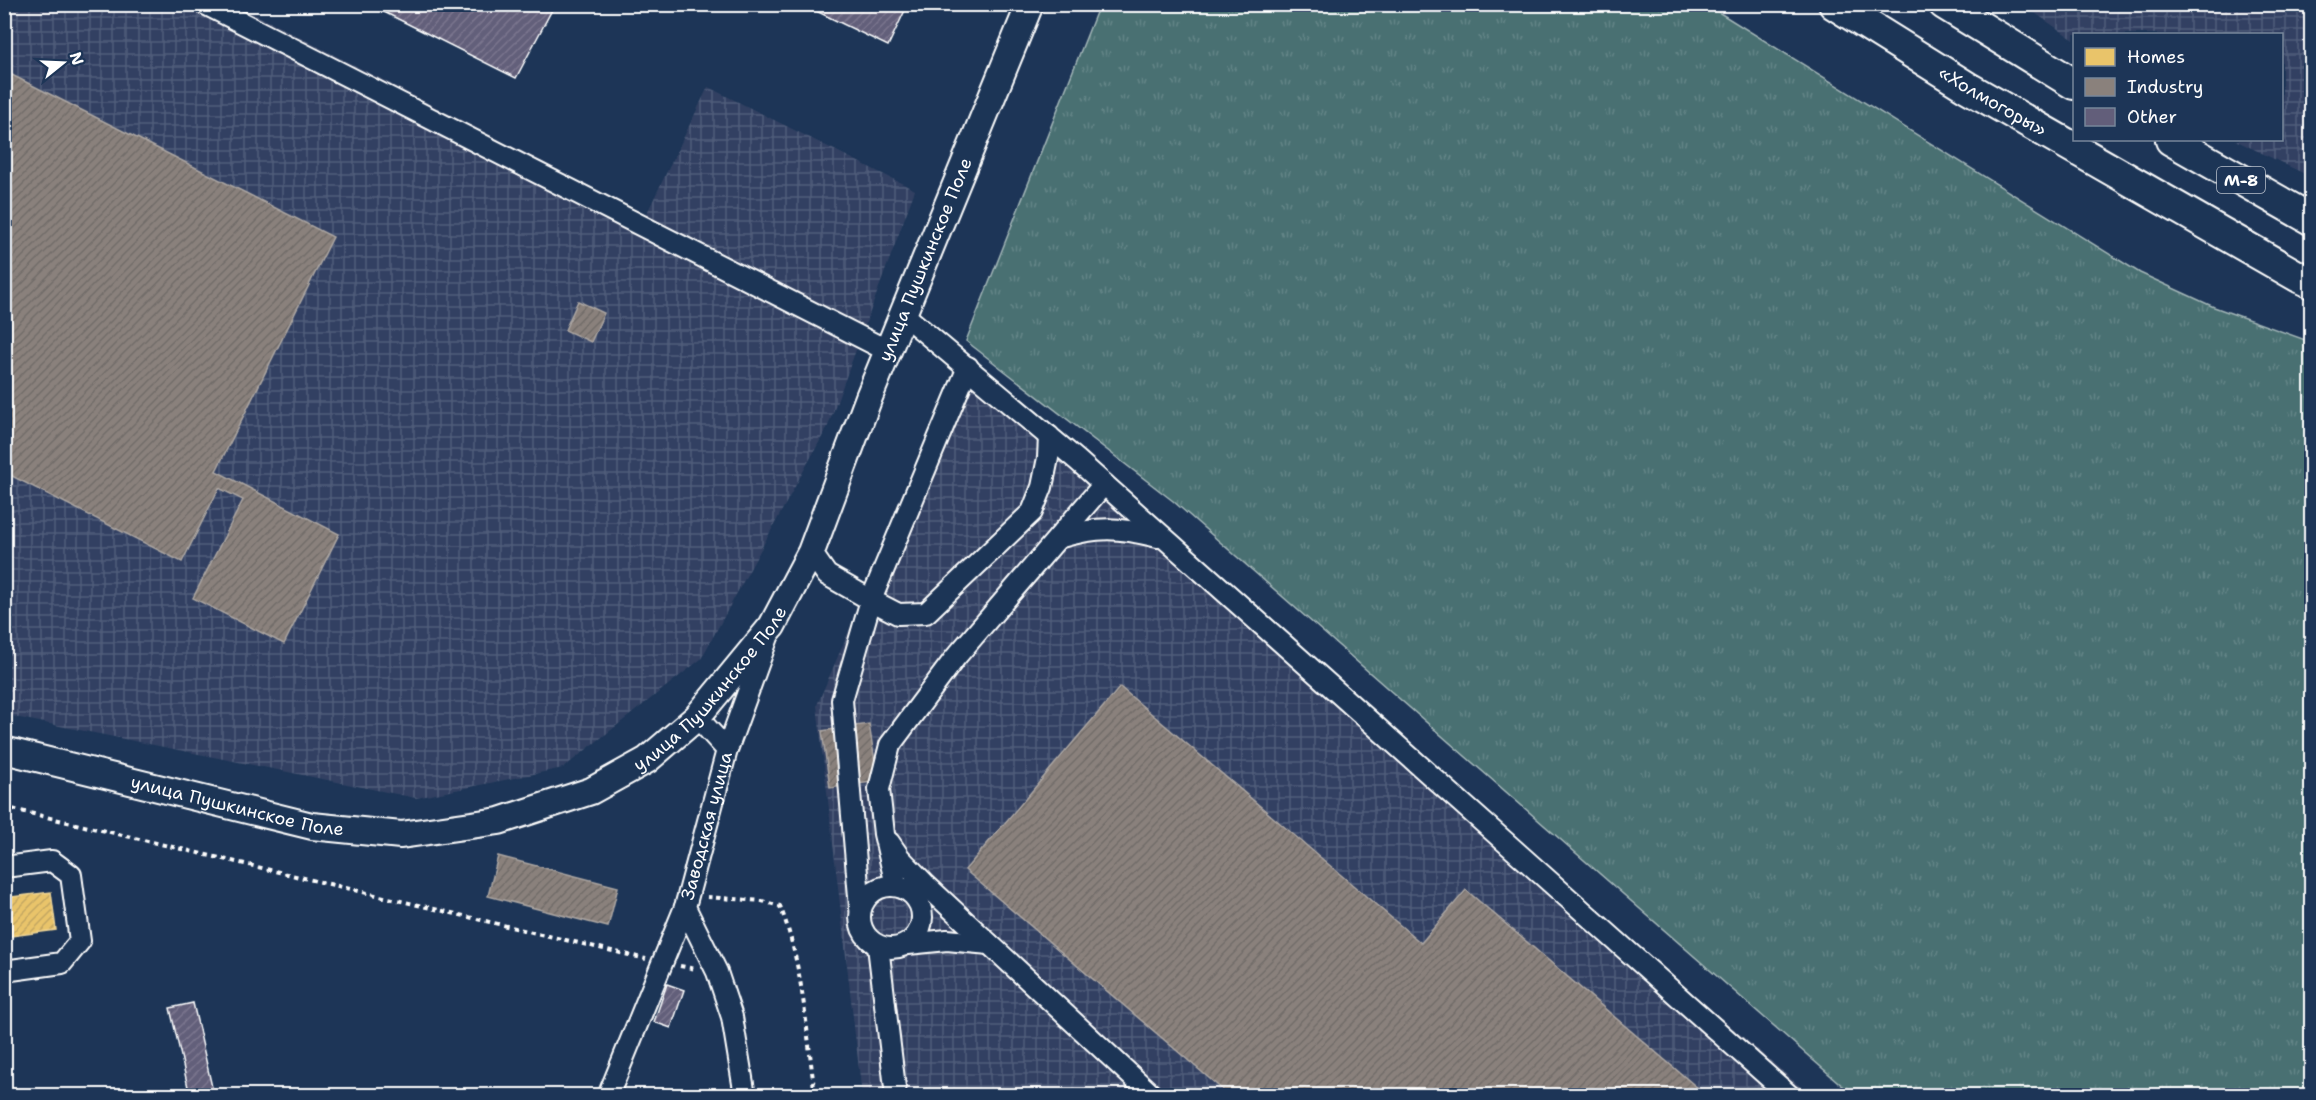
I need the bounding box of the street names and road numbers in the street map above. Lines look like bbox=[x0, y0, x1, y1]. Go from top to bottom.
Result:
street label: «Холмогоры» bbox=[1934, 60, 2051, 142]
street label: улица Пушкинское Поле bbox=[873, 154, 978, 365]
road number: М-8 bbox=[2217, 167, 2265, 193]
street label: улица Пушкинское Поле bbox=[629, 602, 792, 777]
street label: Заводская улица bbox=[675, 749, 738, 903]
street label: улица Пушкинское Поле bbox=[128, 770, 345, 841]

